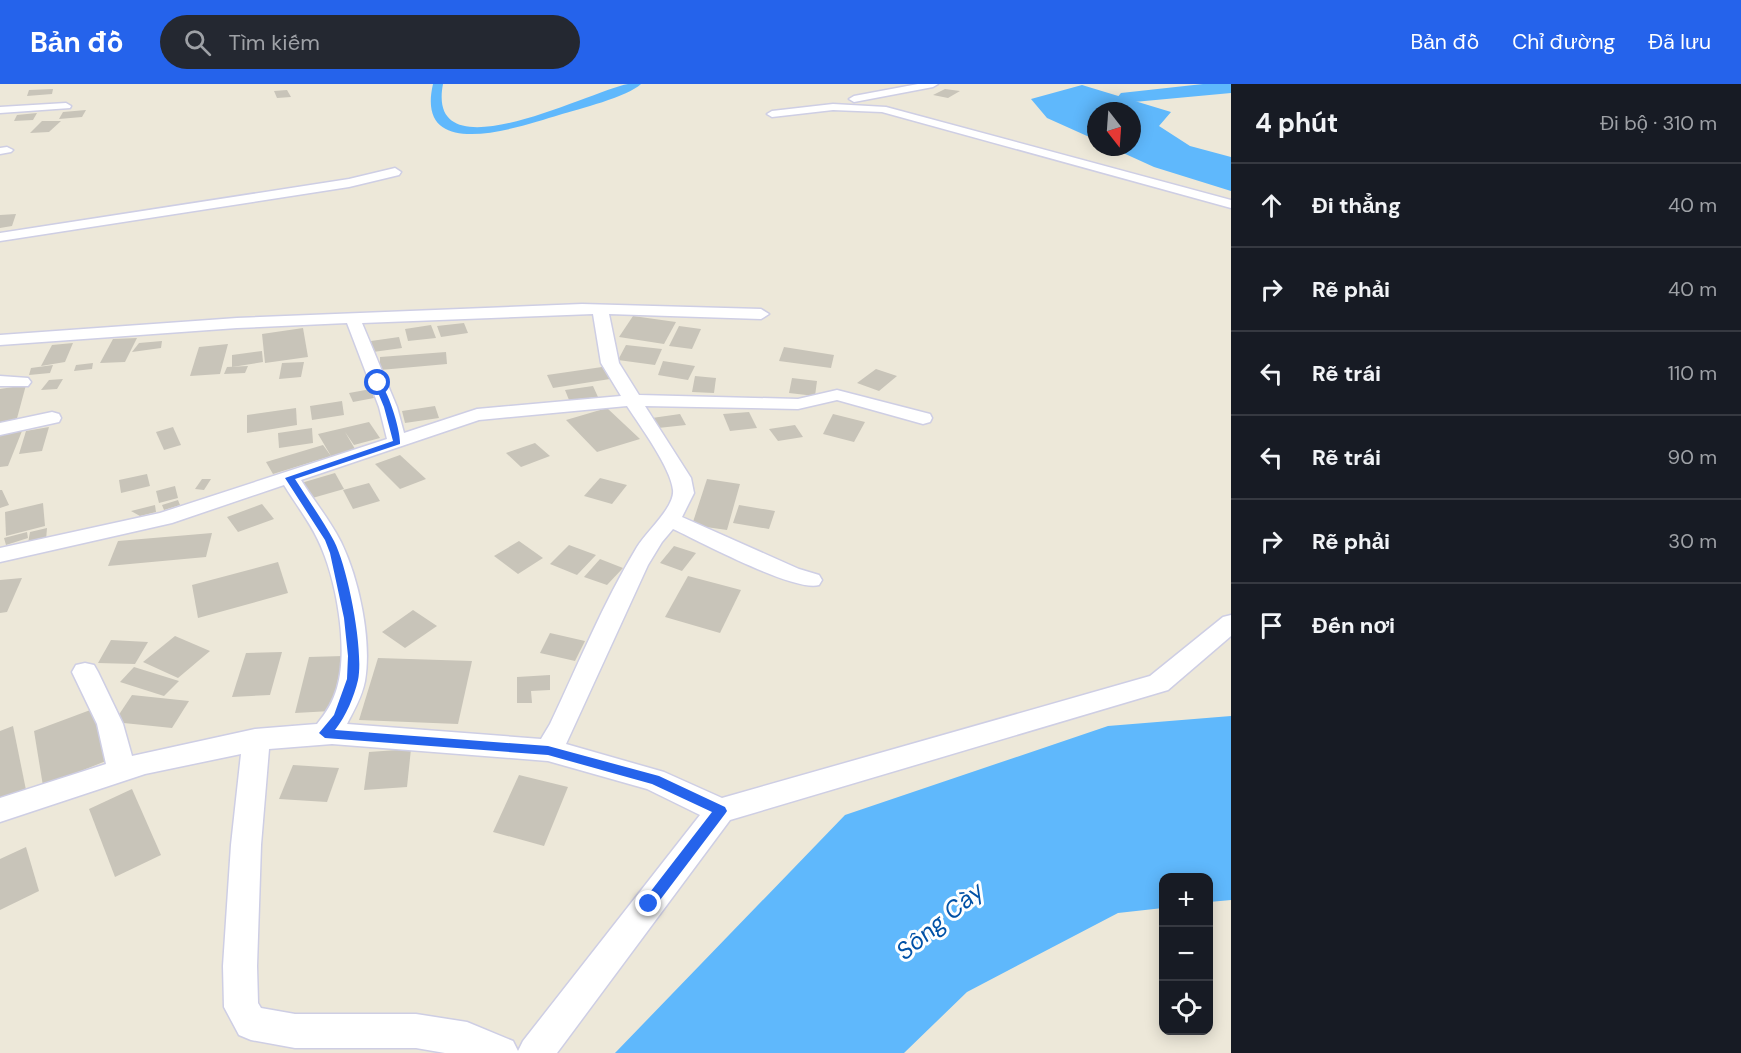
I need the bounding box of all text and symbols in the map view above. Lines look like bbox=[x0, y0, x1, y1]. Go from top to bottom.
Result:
search box bbox=[160, 15, 580, 69]
text: Bản đồ bbox=[30, 24, 124, 61]
icon: search bbox=[181, 26, 214, 59]
text: Tìm kiếm bbox=[229, 28, 320, 57]
text: Bản đồ bbox=[1411, 28, 1479, 56]
text: Chỉ đường bbox=[1512, 28, 1615, 56]
text: Đã lưu bbox=[1648, 28, 1711, 56]
north arrow bbox=[1087, 102, 1141, 156]
text: 4 phút bbox=[1255, 106, 1338, 140]
text: Đi bộ · 310 m bbox=[1600, 110, 1717, 136]
icon: ahead bbox=[1255, 189, 1288, 222]
text: Đi thẳng bbox=[1312, 191, 1401, 220]
text: 40 m bbox=[1668, 192, 1717, 218]
icon: right bbox=[1255, 273, 1288, 306]
text: Rẽ phải bbox=[1312, 275, 1390, 304]
text: 40 m bbox=[1668, 276, 1717, 302]
icon: left bbox=[1255, 357, 1288, 390]
text: Rẽ trái bbox=[1312, 359, 1381, 388]
text: 110 m bbox=[1668, 360, 1717, 386]
route start bbox=[364, 369, 390, 395]
icon: left bbox=[1255, 441, 1288, 474]
text: Rẽ trái bbox=[1312, 443, 1381, 472]
text: 90 m bbox=[1668, 444, 1717, 470]
icon: right bbox=[1255, 525, 1288, 558]
text: Rẽ phải bbox=[1312, 527, 1390, 556]
text: 30 m bbox=[1668, 528, 1717, 554]
icon: arrive bbox=[1255, 609, 1288, 642]
text: Đến nơi bbox=[1312, 611, 1395, 640]
map controls bbox=[1159, 873, 1213, 1035]
button: + bbox=[1159, 873, 1213, 927]
water label: Sông Cày bbox=[889, 874, 991, 966]
route end bbox=[635, 890, 661, 916]
button: − bbox=[1159, 927, 1213, 981]
button: locate bbox=[1159, 981, 1213, 1035]

